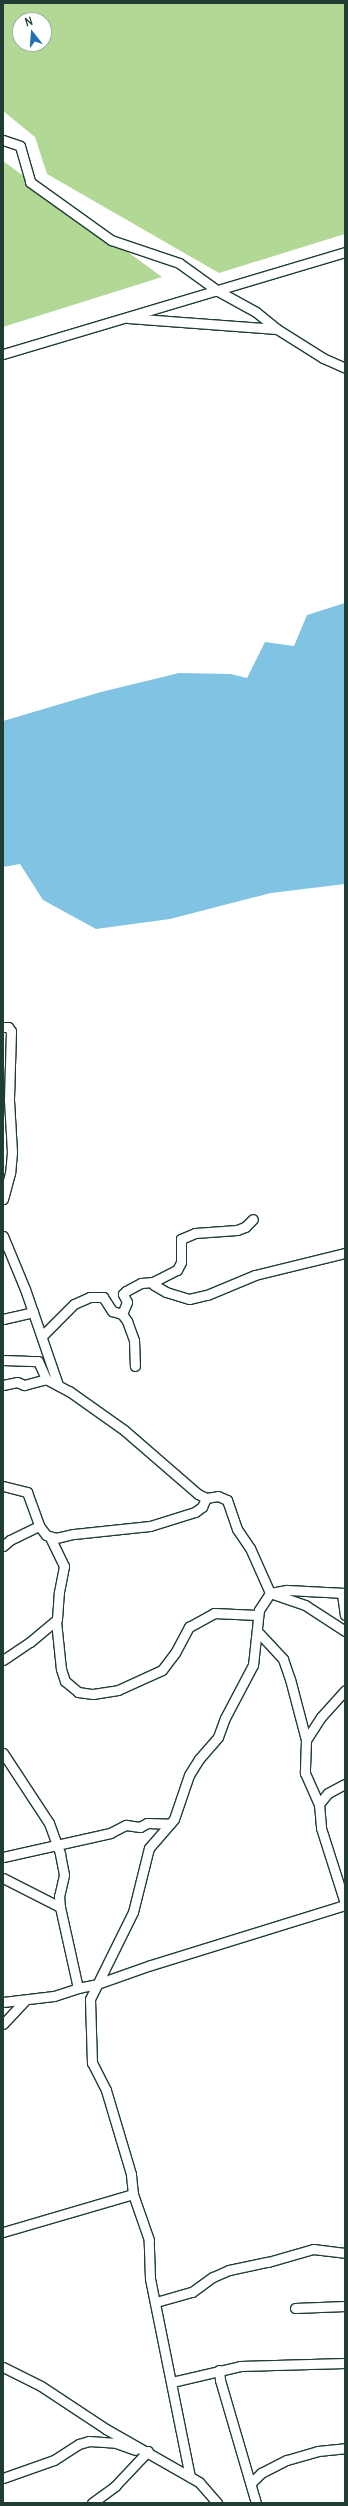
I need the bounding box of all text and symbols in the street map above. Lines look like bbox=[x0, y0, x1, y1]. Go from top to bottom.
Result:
north arrow bbox=[12, 12, 52, 52]
text: N bbox=[23, 14, 34, 29]

